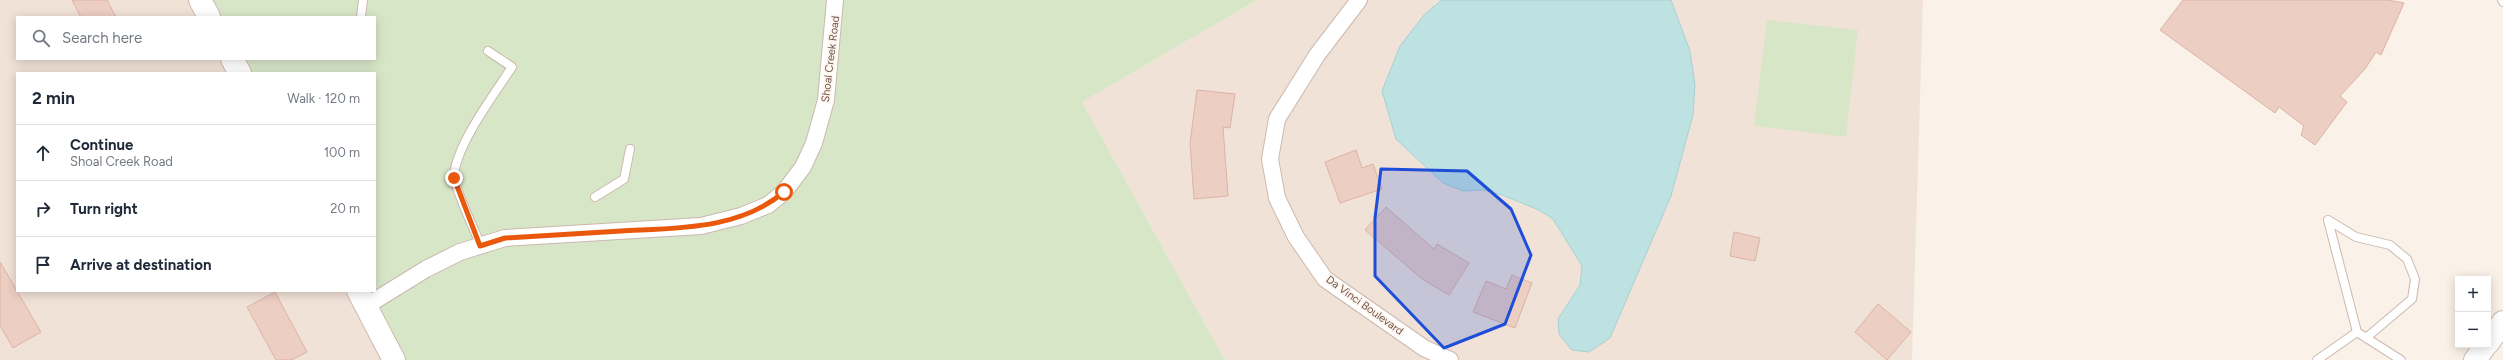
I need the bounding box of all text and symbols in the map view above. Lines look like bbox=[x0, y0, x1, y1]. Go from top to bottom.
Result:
street label: Shoal Creek Road bbox=[819, 15, 842, 103]
search box bbox=[16, 16, 376, 60]
icon: search bbox=[30, 27, 52, 49]
text: Search here bbox=[62, 29, 142, 47]
text: 2 min bbox=[32, 88, 75, 108]
text: Walk · 120 m bbox=[287, 91, 360, 106]
text: Continue bbox=[70, 136, 133, 154]
icon: ahead bbox=[32, 142, 54, 164]
text: 100 m bbox=[324, 145, 360, 160]
text: Shoal Creek Road bbox=[70, 154, 173, 169]
route end bbox=[445, 169, 463, 187]
route start bbox=[775, 183, 793, 201]
icon: right bbox=[32, 198, 54, 220]
text: Turn right bbox=[70, 200, 138, 218]
text: 20 m bbox=[330, 201, 360, 216]
icon: arrive bbox=[32, 254, 54, 276]
text: Arrive at destination bbox=[70, 256, 211, 274]
street label: Da Vinci Boulevard bbox=[1324, 273, 1406, 338]
map controls bbox=[2455, 276, 2491, 348]
button: + bbox=[2455, 276, 2491, 312]
button: − bbox=[2455, 312, 2491, 348]

